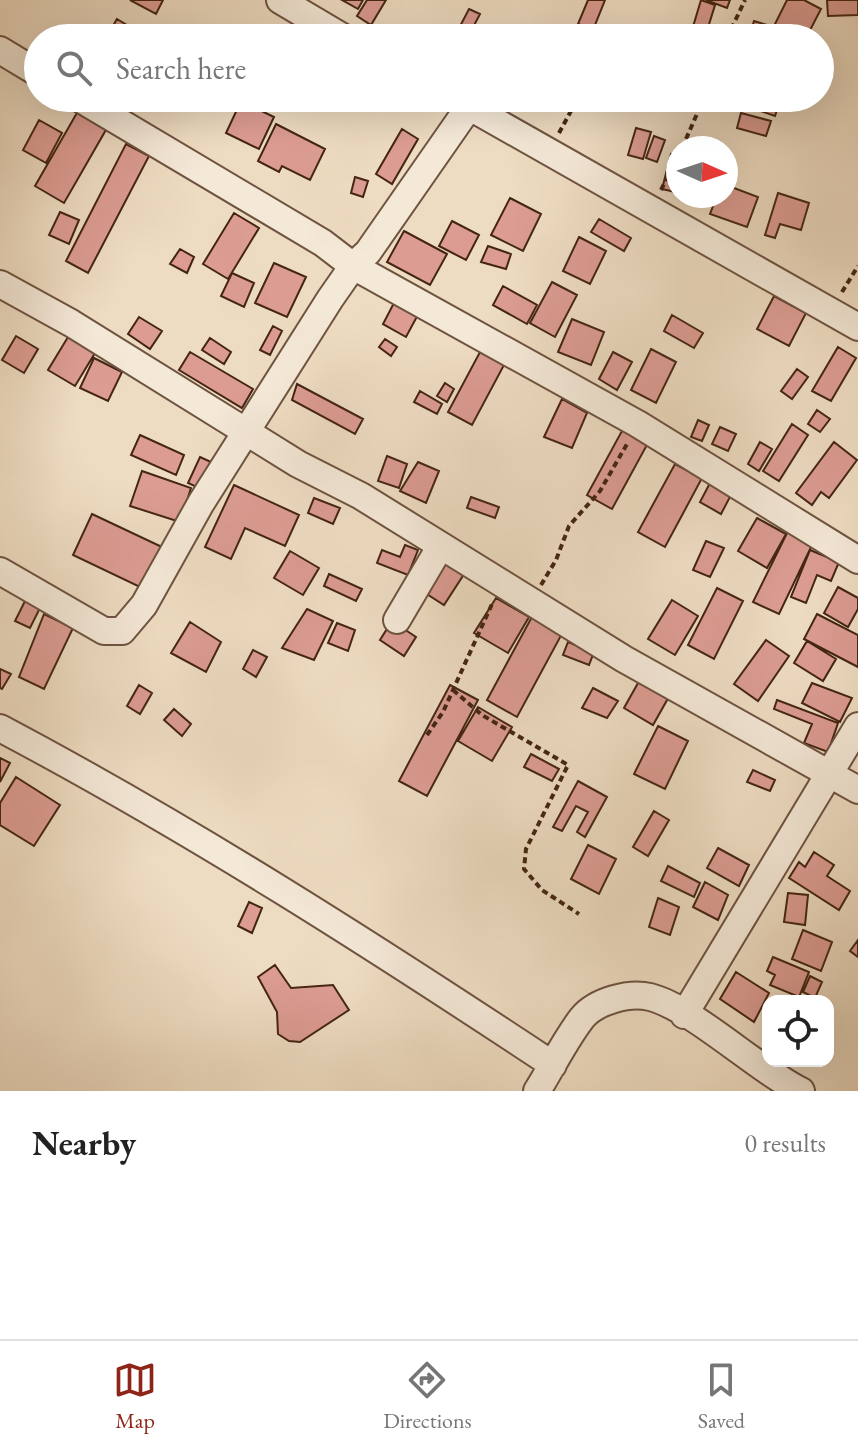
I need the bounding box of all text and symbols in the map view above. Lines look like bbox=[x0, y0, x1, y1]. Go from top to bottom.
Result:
search box bbox=[24, 24, 834, 112]
icon: search bbox=[52, 46, 96, 90]
text: Search here bbox=[116, 49, 246, 88]
north arrow bbox=[666, 136, 738, 208]
map controls bbox=[762, 995, 834, 1067]
button: locate bbox=[762, 995, 834, 1067]
text: Nearby bbox=[32, 1121, 136, 1165]
text: 0 results bbox=[745, 1126, 826, 1160]
tab: Map bbox=[113, 1358, 157, 1435]
tab: Directions bbox=[383, 1358, 472, 1435]
tab: Saved bbox=[698, 1358, 745, 1435]

